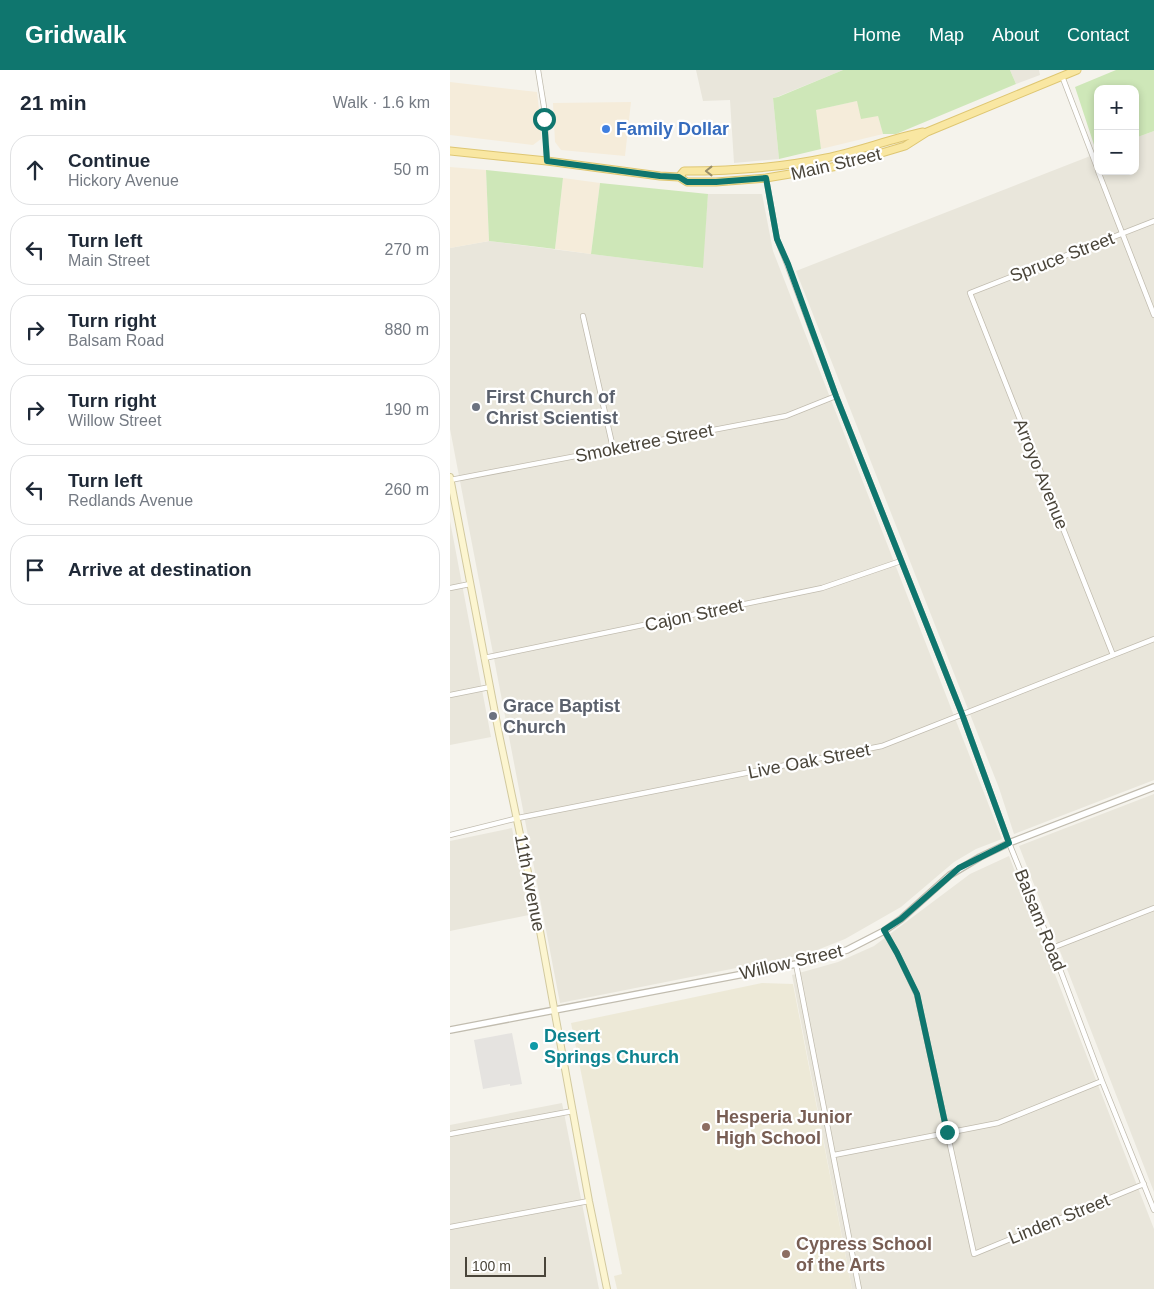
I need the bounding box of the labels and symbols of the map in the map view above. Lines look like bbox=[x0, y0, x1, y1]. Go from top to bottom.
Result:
route start bbox=[533, 108, 556, 131]
place label: Family Dollar bbox=[616, 119, 729, 139]
marker: Family Dollar bbox=[600, 123, 612, 135]
street label: Main Street bbox=[789, 144, 883, 184]
one-way arrow bbox=[705, 166, 712, 176]
street label: Spruce Street bbox=[1007, 228, 1117, 286]
place label: First Church of Christ Scientist bbox=[486, 387, 618, 428]
marker: First Church of Christ Scientist bbox=[470, 401, 482, 413]
street label: Arroyo Avenue bbox=[1010, 416, 1072, 532]
street label: Smoketree Street bbox=[573, 420, 715, 466]
street label: Cajon Street bbox=[643, 595, 745, 635]
place label: Grace Baptist Church bbox=[503, 696, 620, 737]
marker: Grace Baptist Church bbox=[487, 710, 499, 722]
street label: Live Oak Street bbox=[746, 739, 872, 783]
street label: 11th Avenue bbox=[511, 833, 549, 933]
street label: Balsam Road bbox=[1010, 866, 1070, 974]
street label: Willow Street bbox=[738, 940, 844, 984]
place label: Desert Springs Church bbox=[544, 1026, 679, 1067]
marker: Desert Springs Church bbox=[528, 1040, 540, 1052]
place label: Hesperia Junior High School bbox=[716, 1107, 852, 1148]
marker: Hesperia Junior High School bbox=[700, 1121, 712, 1133]
route end bbox=[936, 1121, 959, 1144]
street label: Linden Street bbox=[1006, 1190, 1112, 1248]
place label: Cypress School of the Arts bbox=[796, 1234, 932, 1275]
marker: Cypress School of the Arts bbox=[780, 1248, 792, 1260]
scale bar bbox=[465, 1254, 546, 1277]

